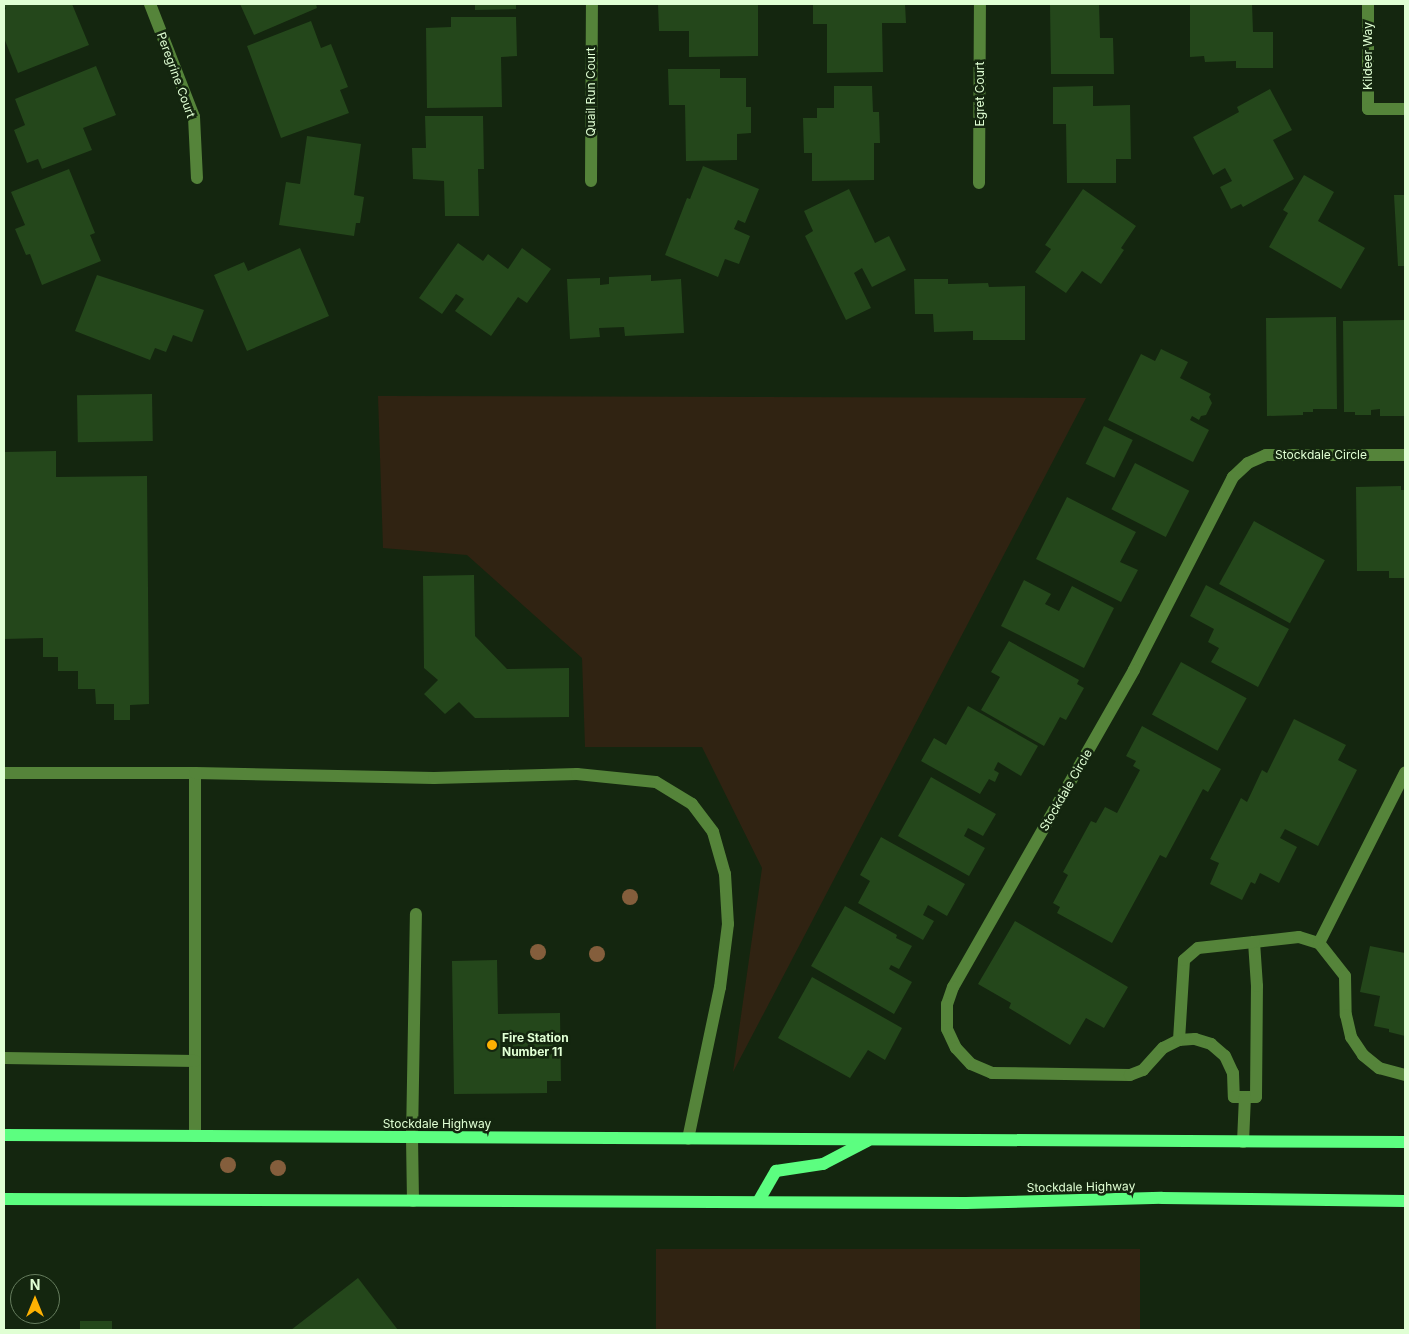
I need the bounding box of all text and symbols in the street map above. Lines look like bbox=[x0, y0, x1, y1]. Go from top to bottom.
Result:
street label: Kildeer Way bbox=[1361, 22, 1375, 90]
street label: Peregrine Court bbox=[154, 30, 198, 120]
street label: Quail Run Court bbox=[584, 47, 598, 137]
street label: Egret Court bbox=[973, 62, 987, 126]
street label: Stockdale Circle bbox=[1275, 448, 1367, 462]
street label: Stockdale Circle bbox=[1037, 747, 1095, 833]
place label: Fire Station Number 11 bbox=[502, 1031, 569, 1059]
marker: Fire Station Number 11 bbox=[486, 1039, 498, 1051]
street label: Stockdale Highway bbox=[383, 1117, 491, 1131]
street label: Stockdale Highway bbox=[1027, 1179, 1135, 1195]
north arrow bbox=[10, 1274, 60, 1324]
text: N bbox=[30, 1276, 40, 1293]

